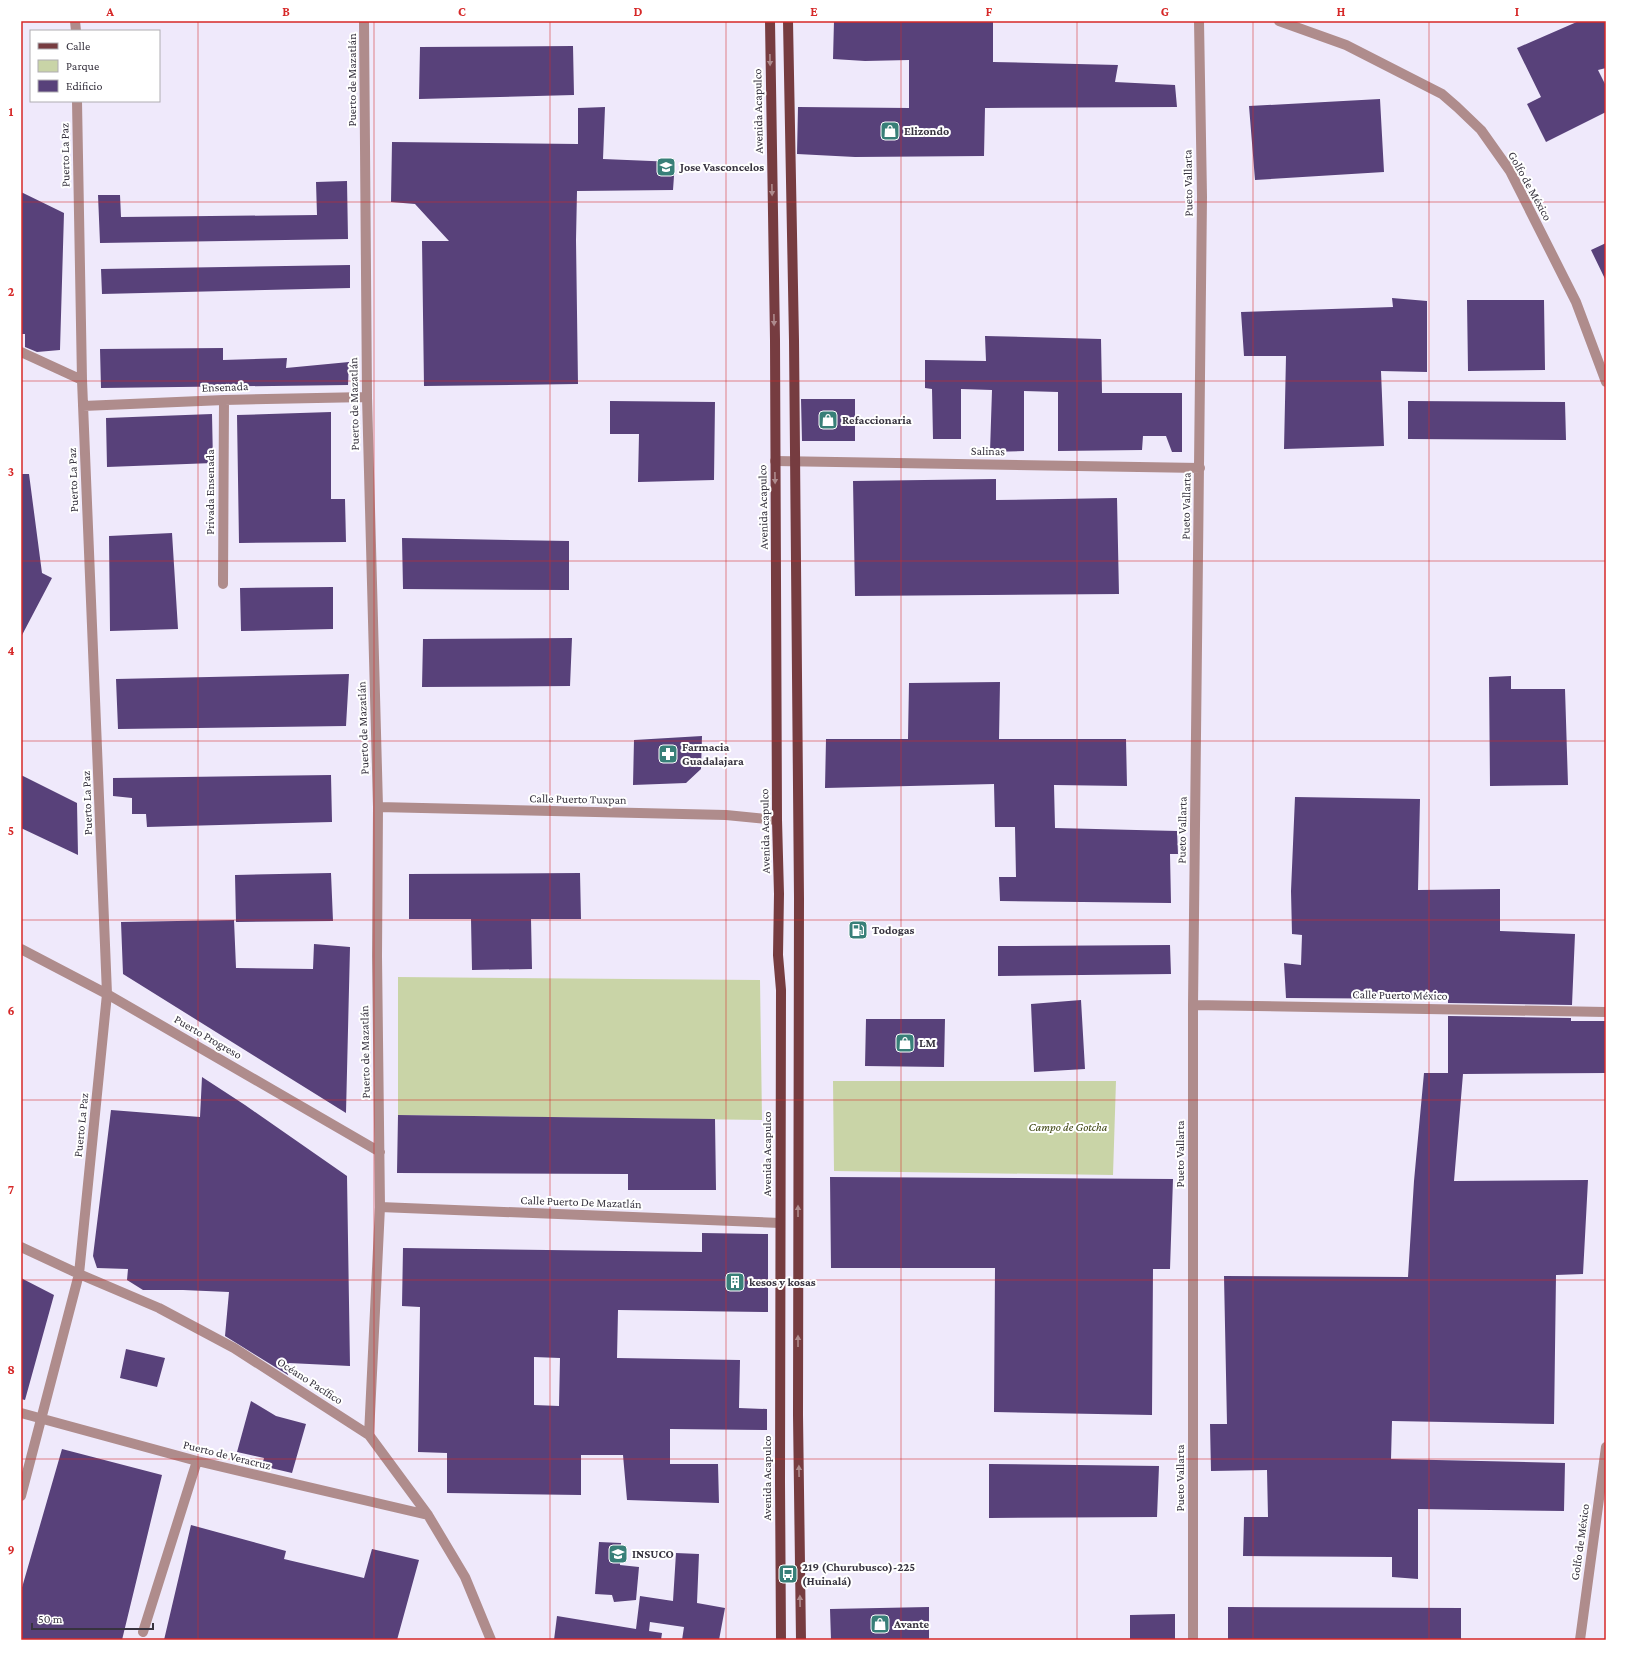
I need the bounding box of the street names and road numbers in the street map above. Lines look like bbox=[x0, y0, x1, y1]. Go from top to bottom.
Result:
street label: Puerto de Mazatlán bbox=[345, 33, 359, 127]
street label: Avenida Acapulco bbox=[750, 68, 766, 154]
street label: Puerto La Paz bbox=[57, 123, 73, 187]
street label: Pueto Vallarta bbox=[1180, 149, 1196, 217]
street label: Golfo de México bbox=[1505, 149, 1555, 223]
street label: Puerto de Mazatlán bbox=[346, 357, 362, 451]
street label: Ensenada bbox=[201, 379, 249, 395]
street label: Salinas bbox=[971, 444, 1005, 458]
street label: Puerto La Paz bbox=[65, 448, 81, 512]
street label: Privada Ensenada bbox=[203, 449, 217, 535]
street label: Avenida Acapulco bbox=[755, 464, 771, 550]
street label: Pueto Vallarta bbox=[1178, 472, 1194, 540]
street label: Puerto de Mazatlán bbox=[354, 681, 372, 775]
street label: Puerto La Paz bbox=[79, 771, 95, 835]
street label: Avenida Acapulco bbox=[757, 788, 773, 874]
street label: Calle Puerto Tuxpan bbox=[529, 791, 627, 807]
street label: Pueto Vallarta bbox=[1174, 796, 1190, 864]
street label: Calle Puerto México bbox=[1352, 987, 1448, 1003]
street label: Puerto de Mazatlán bbox=[357, 1005, 373, 1099]
street label: Puerto Progreso bbox=[172, 1012, 244, 1062]
street label: Puerto La Paz bbox=[71, 1092, 91, 1158]
street label: Avenida Acapulco bbox=[760, 1111, 774, 1197]
street label: Pueto Vallarta bbox=[1173, 1120, 1187, 1188]
street label: Calle Puerto De Mazatlán bbox=[520, 1193, 642, 1211]
street label: Océano Pacífico bbox=[275, 1355, 345, 1407]
street label: Avenida Acapulco bbox=[760, 1435, 774, 1521]
street label: Puerto de Veracruz bbox=[182, 1437, 272, 1473]
street label: Pueto Vallarta bbox=[1173, 1444, 1187, 1512]
street label: Golfo de México bbox=[1568, 1503, 1592, 1581]

